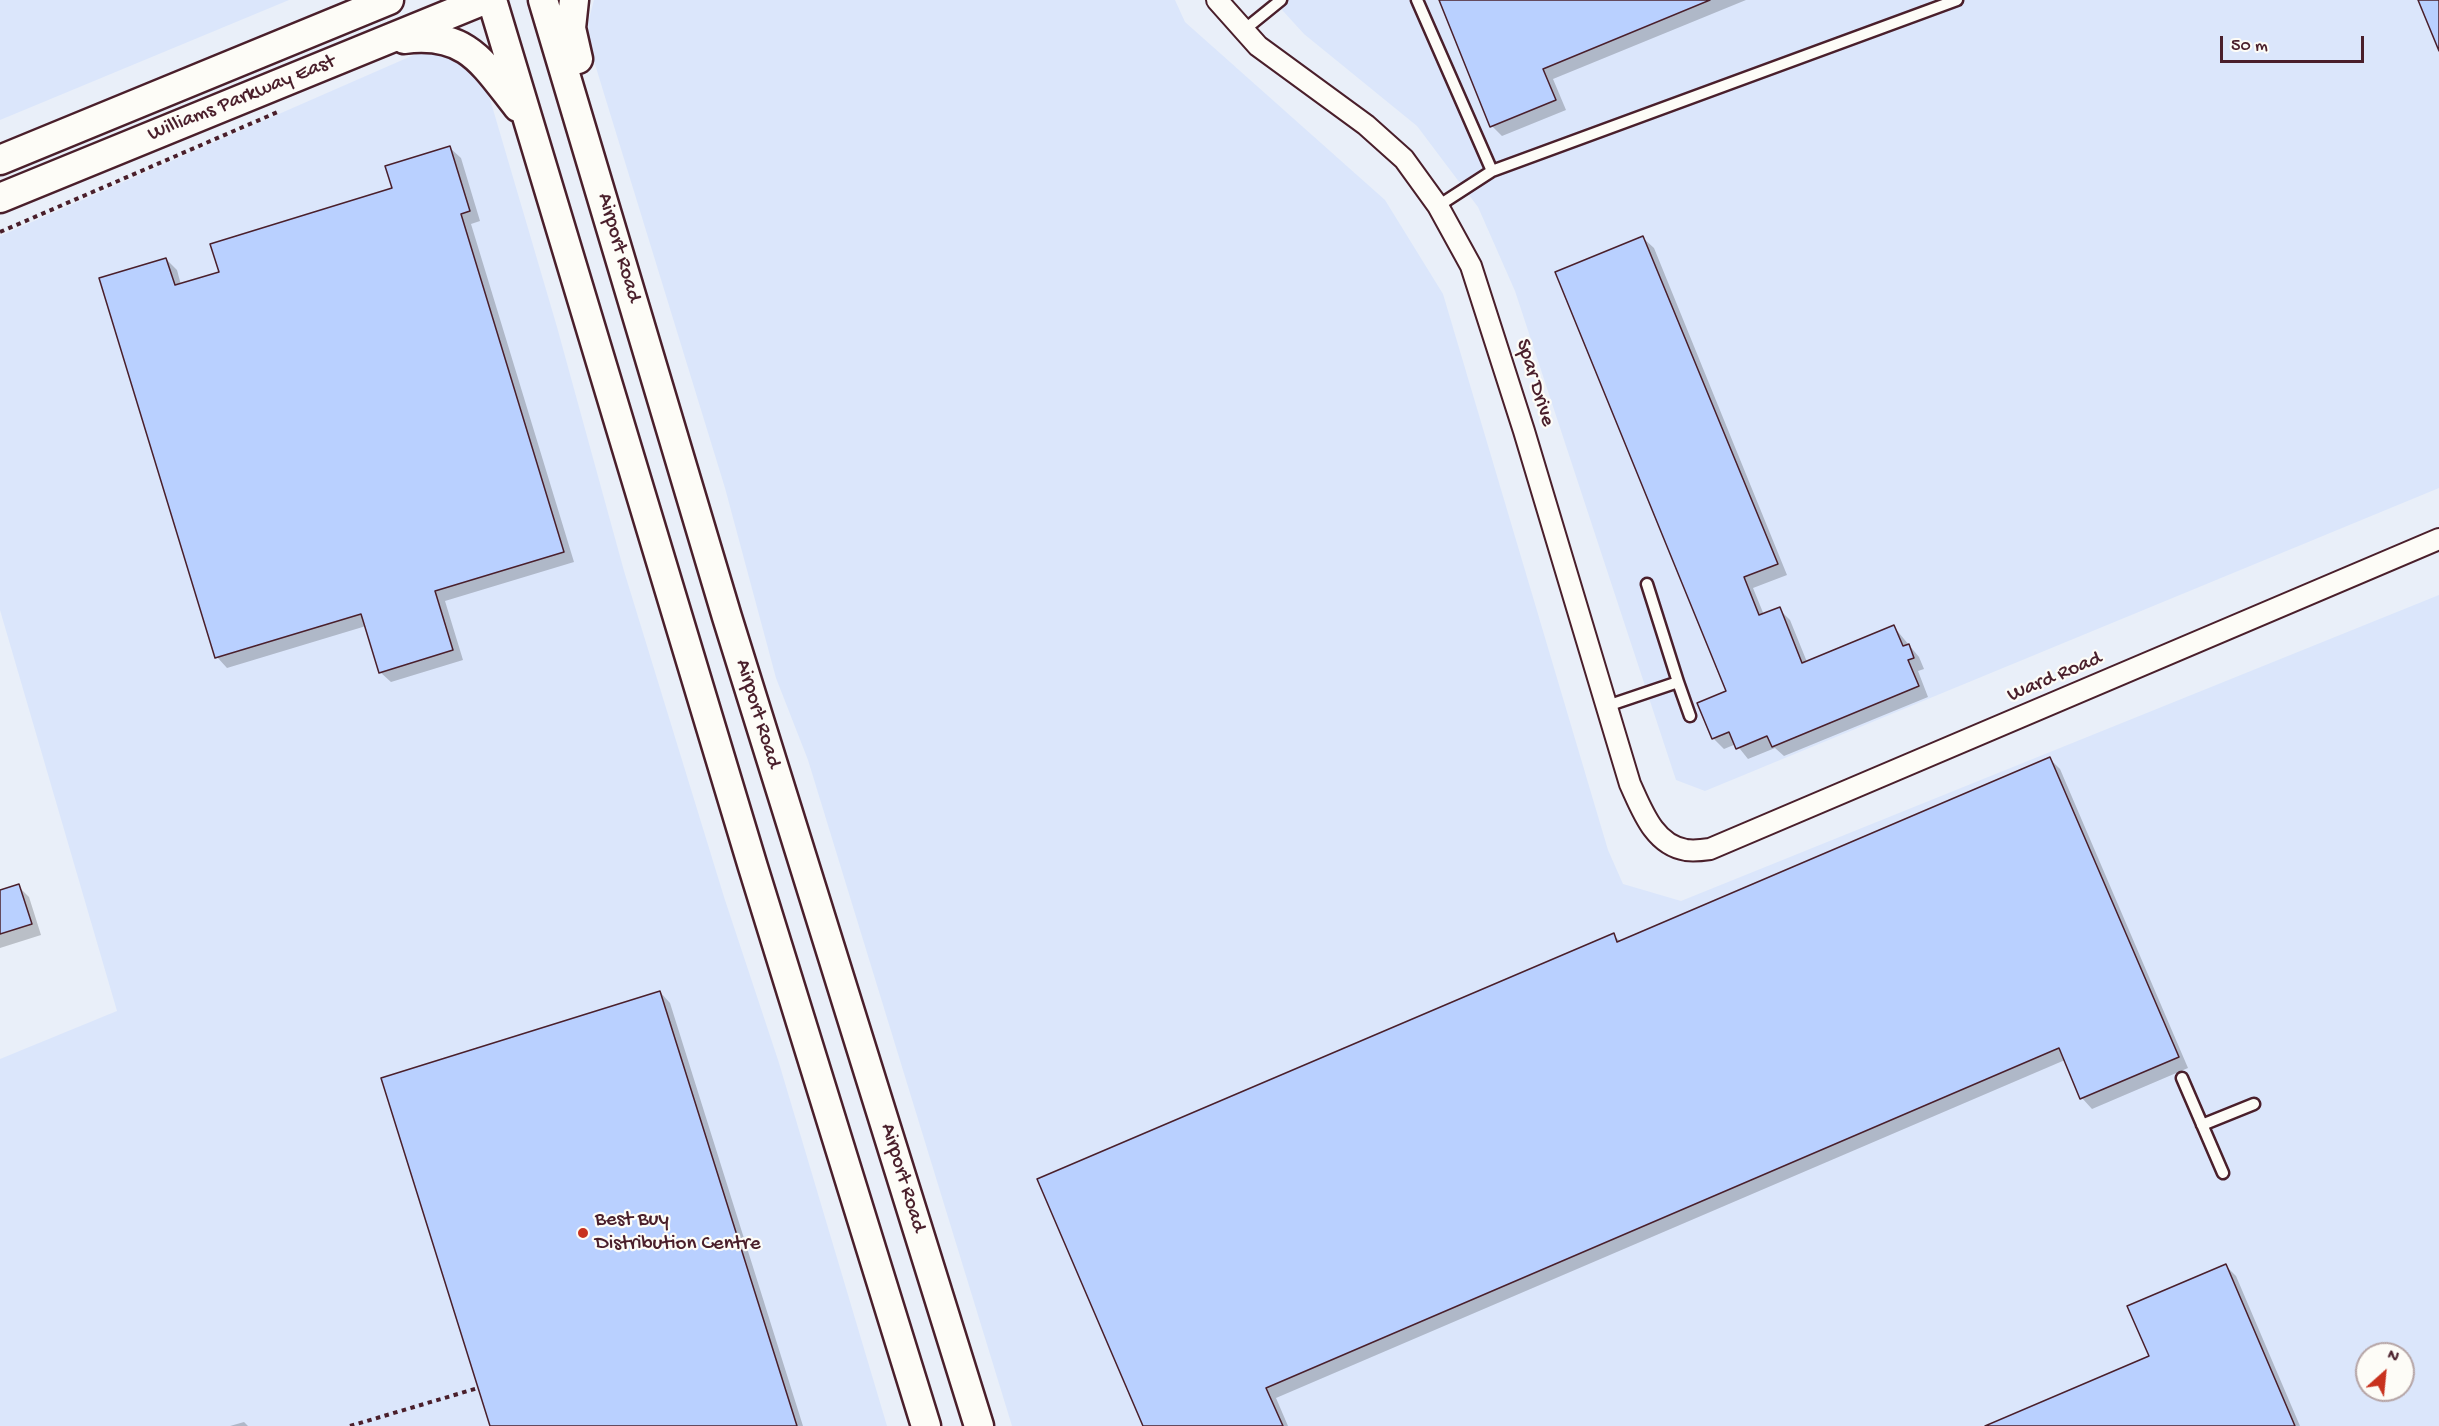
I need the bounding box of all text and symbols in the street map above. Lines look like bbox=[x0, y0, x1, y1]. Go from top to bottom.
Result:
scale bar bbox=[2223, 24, 2367, 62]
text: 50 m bbox=[2231, 36, 2268, 57]
street label: Williams Parkway East bbox=[145, 50, 339, 148]
street label: Airport Road bbox=[590, 190, 646, 306]
street label: Spar Drive bbox=[1509, 336, 1559, 430]
street label: Ward Road bbox=[2004, 647, 2106, 709]
street label: Airport Road bbox=[729, 657, 785, 771]
street label: Airport Road bbox=[874, 1121, 930, 1235]
place label: Best Buy Distribution Centre bbox=[595, 1208, 760, 1258]
marker: Best Buy Distribution Centre bbox=[576, 1226, 590, 1240]
north arrow bbox=[2355, 1342, 2415, 1402]
text: N bbox=[2384, 1346, 2401, 1368]

